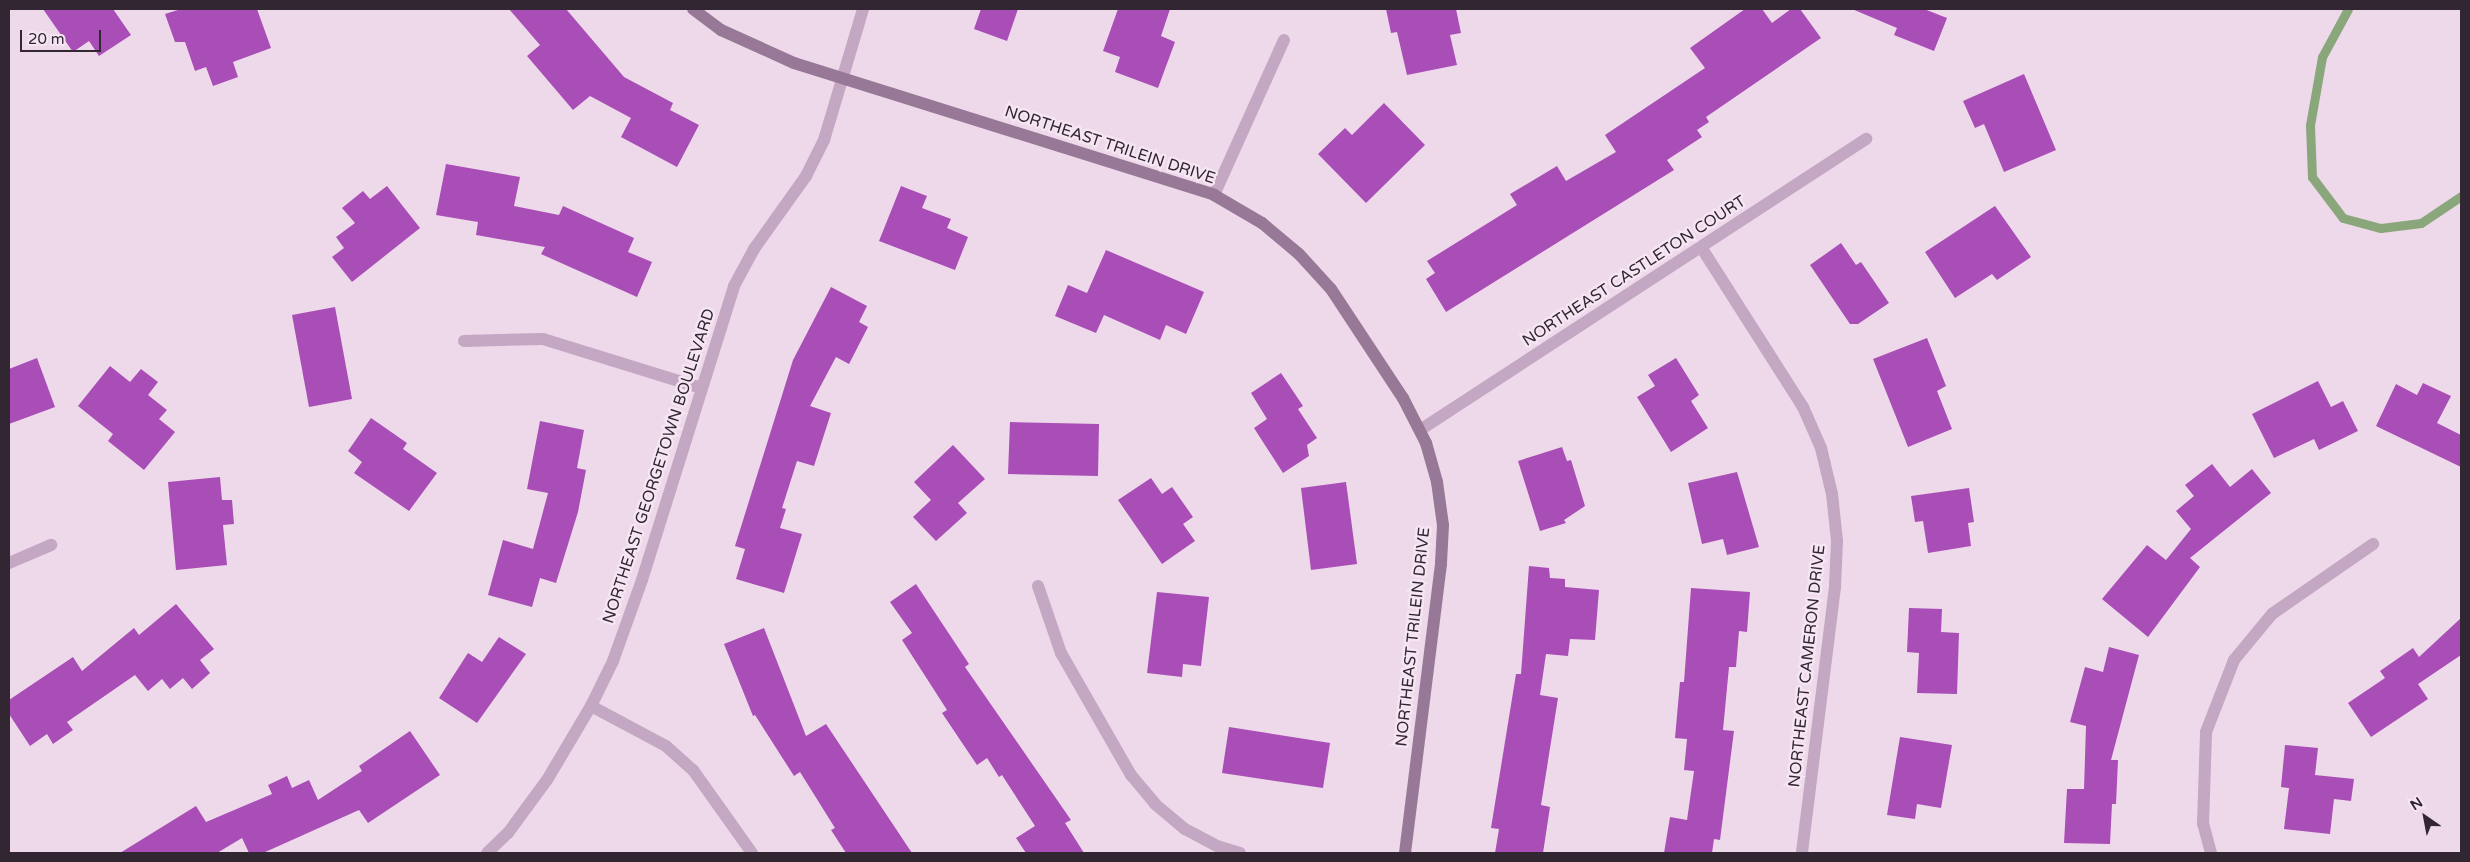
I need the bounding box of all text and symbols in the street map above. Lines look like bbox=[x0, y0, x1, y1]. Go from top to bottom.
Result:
scale bar bbox=[22, 20, 104, 52]
text: 20 m bbox=[28, 30, 65, 48]
street label: NORTHEAST TRILEIN DRIVE bbox=[1002, 102, 1218, 188]
street label: NORTHEAST CASTLETON COURT bbox=[1519, 192, 1749, 350]
street label: NORTHEAST GEORGETOWN BOULEVARD bbox=[599, 306, 719, 626]
street label: NORTHEAST TRILEIN DRIVE bbox=[1392, 526, 1434, 748]
street label: NORTHEAST CAMERON DRIVE bbox=[1785, 544, 1829, 788]
north arrow bbox=[2400, 792, 2450, 842]
text: N bbox=[2407, 794, 2426, 814]

